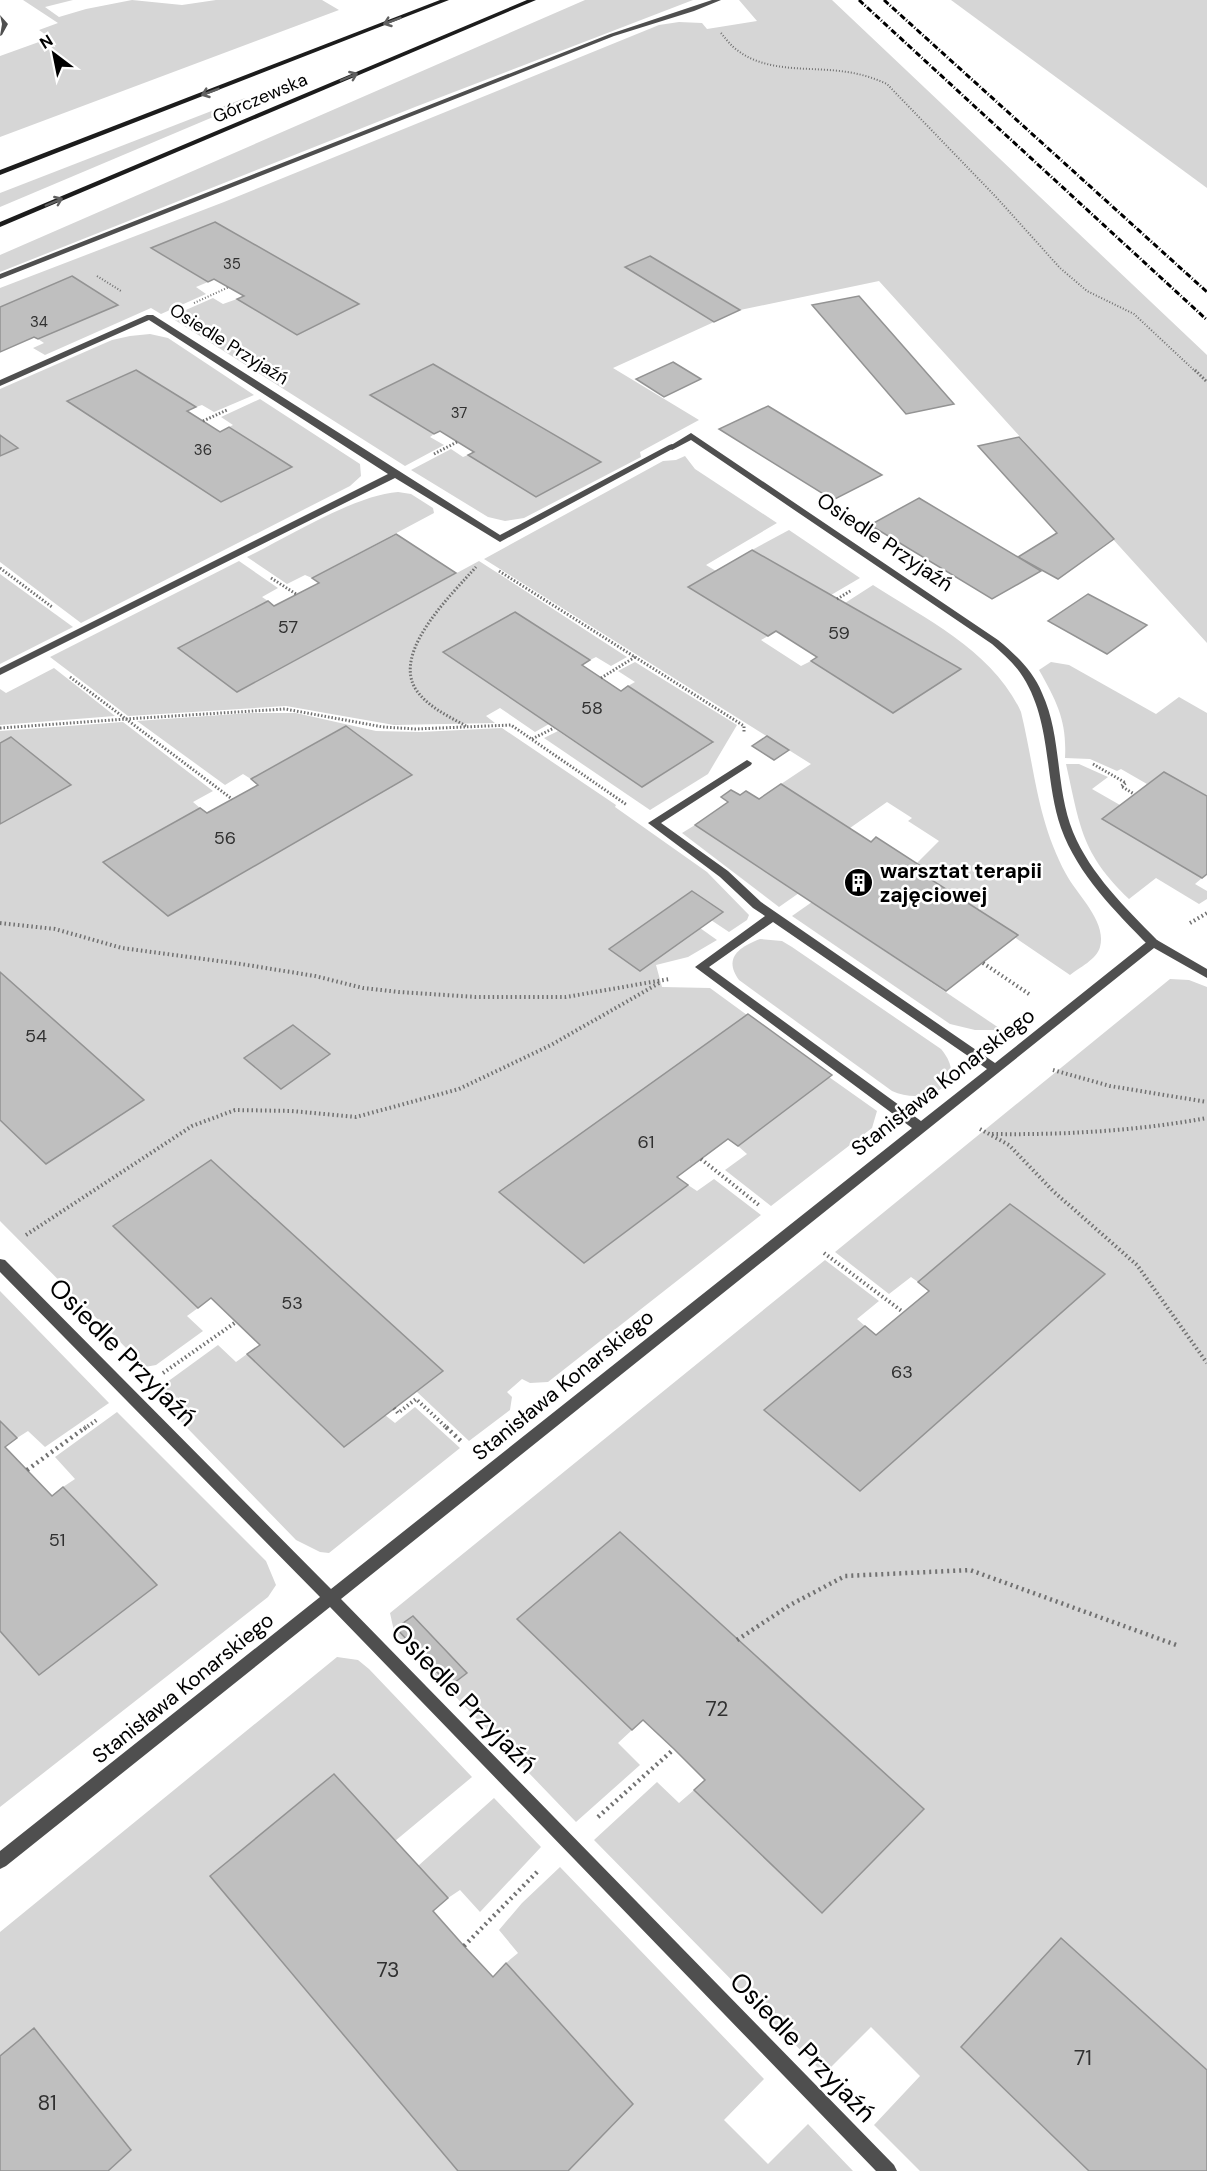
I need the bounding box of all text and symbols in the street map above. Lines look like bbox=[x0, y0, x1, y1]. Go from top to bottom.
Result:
one-way arrow bbox=[383, 16, 401, 27]
north arrow bbox=[24, 24, 84, 84]
text: N bbox=[36, 30, 57, 54]
street label: Górczewska bbox=[209, 67, 311, 129]
one-way arrow bbox=[340, 71, 358, 82]
one-way arrow bbox=[201, 87, 220, 98]
one-way arrow bbox=[44, 196, 62, 207]
house number: 35 bbox=[223, 254, 241, 274]
street label: Osiedle Przyjaźń bbox=[165, 298, 293, 390]
house number: 34 bbox=[30, 312, 48, 332]
house number: 37 bbox=[451, 403, 467, 423]
house number: 36 bbox=[194, 440, 212, 460]
street label: Osiedle Przyjaźń bbox=[811, 486, 959, 598]
house number: 57 bbox=[278, 615, 298, 639]
house number: 59 bbox=[828, 621, 850, 645]
house number: 58 bbox=[581, 696, 603, 720]
house number: 56 bbox=[214, 826, 236, 850]
place label: warsztat terapii zajęciowej bbox=[880, 857, 1042, 909]
building icon: warsztat terapii zajęciowej bbox=[843, 867, 875, 899]
street label: Stanisława Konarskiego bbox=[845, 1001, 1041, 1163]
house number: 54 bbox=[25, 1024, 47, 1048]
house number: 61 bbox=[638, 1130, 654, 1154]
street label: Osiedle Przyjaźń bbox=[42, 1271, 204, 1433]
house number: 53 bbox=[281, 1291, 303, 1315]
street label: Stanisława Konarskiego bbox=[466, 1303, 660, 1467]
house number: 63 bbox=[891, 1360, 913, 1384]
house number: 51 bbox=[49, 1528, 65, 1552]
street label: Stanisława Konarskiego bbox=[86, 1606, 280, 1770]
street label: Osiedle Przyjaźń bbox=[384, 1616, 544, 1780]
house number: 72 bbox=[706, 1695, 728, 1723]
house number: 73 bbox=[376, 1956, 400, 1984]
street label: Osiedle Przyjaźń bbox=[723, 1965, 883, 2129]
house number: 71 bbox=[1074, 2044, 1092, 2072]
house number: 81 bbox=[38, 2089, 56, 2117]

